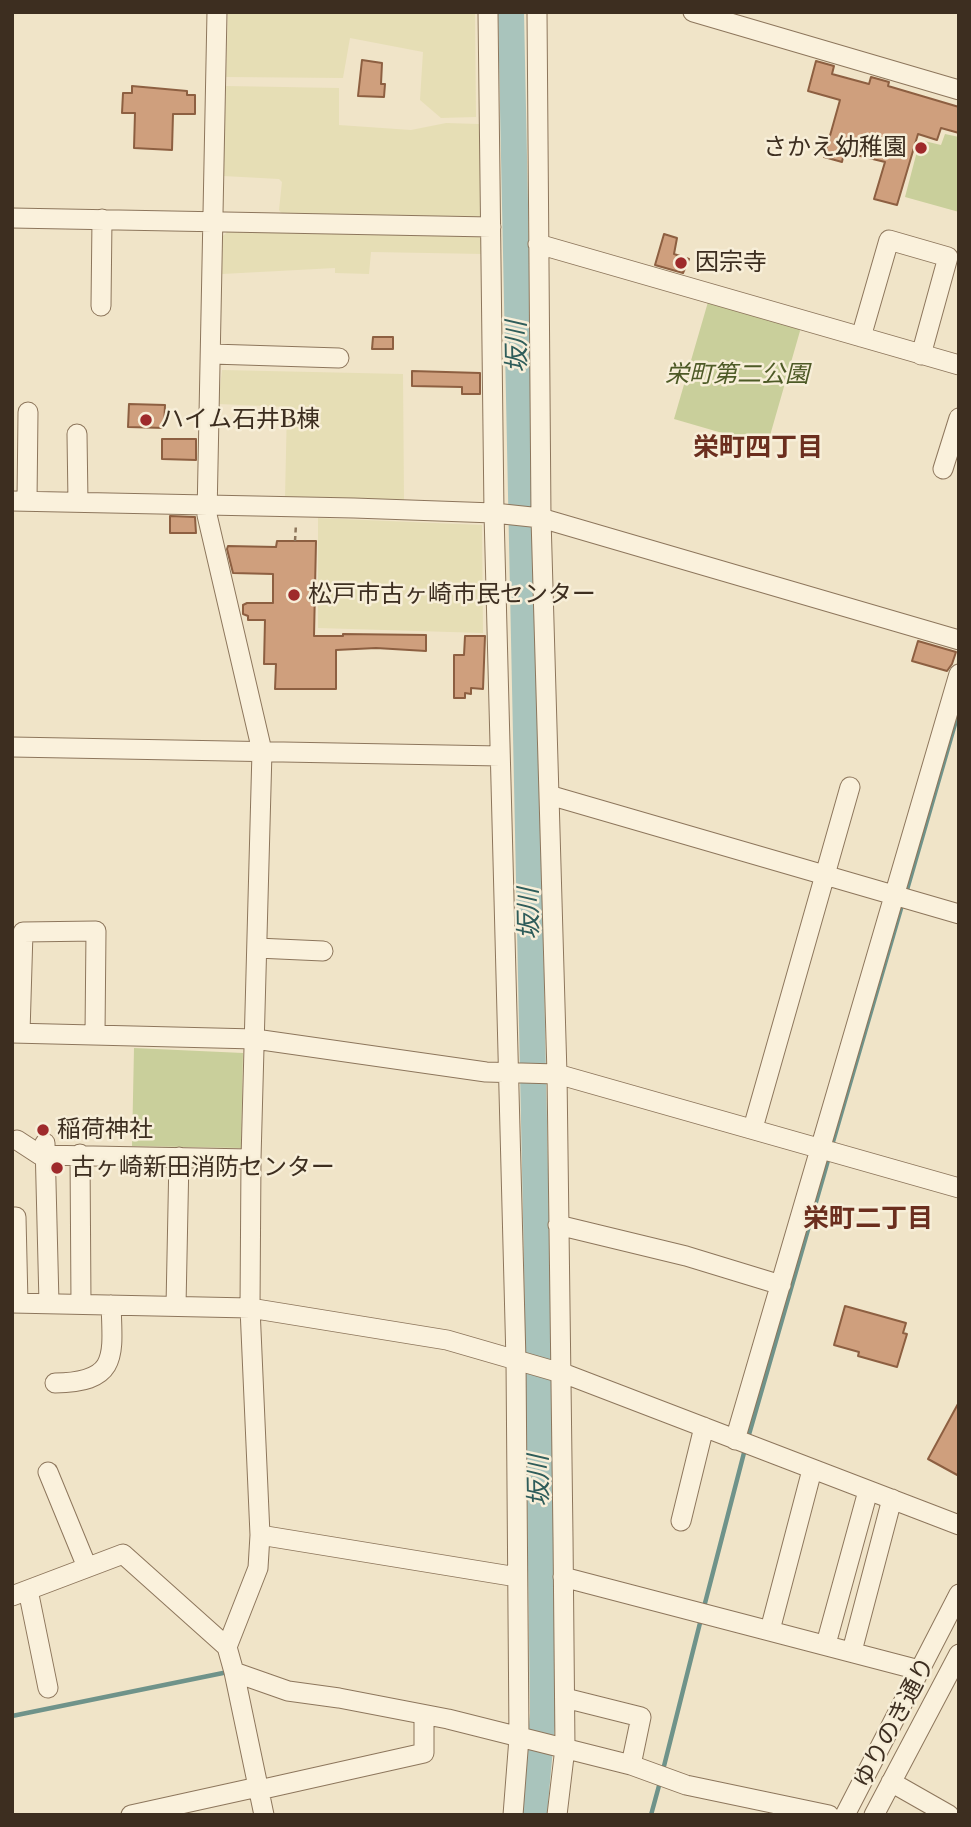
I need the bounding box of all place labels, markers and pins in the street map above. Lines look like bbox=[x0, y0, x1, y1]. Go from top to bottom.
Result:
place label: さかえ幼稚園 bbox=[763, 134, 907, 162]
marker: さかえ幼稚園 bbox=[913, 140, 929, 156]
place label: 因宗寺 bbox=[695, 249, 767, 277]
marker: 因宗寺 bbox=[673, 255, 689, 271]
place label: ハイム石井B棟 bbox=[160, 406, 320, 434]
marker: ハイム石井B棟 bbox=[138, 412, 154, 428]
place label: 松戸市古ヶ崎市民センター bbox=[308, 581, 596, 609]
marker: 松戸市古ヶ崎市民センター bbox=[286, 587, 302, 603]
place label: 稲荷神社 bbox=[57, 1116, 153, 1144]
marker: 稲荷神社 bbox=[35, 1122, 51, 1138]
place label: 古ヶ崎新田消防センター bbox=[71, 1154, 335, 1182]
marker: 古ヶ崎新田消防センター bbox=[49, 1160, 65, 1176]

